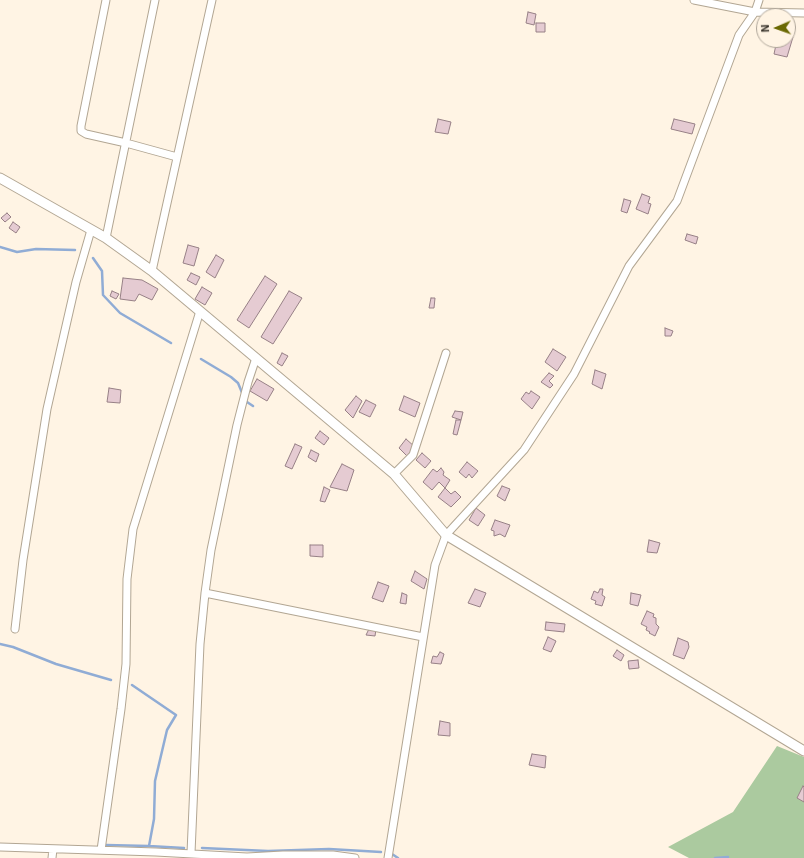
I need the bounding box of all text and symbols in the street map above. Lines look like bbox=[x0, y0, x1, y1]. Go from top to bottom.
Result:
north arrow bbox=[756, 8, 796, 48]
text: N bbox=[758, 24, 771, 33]

